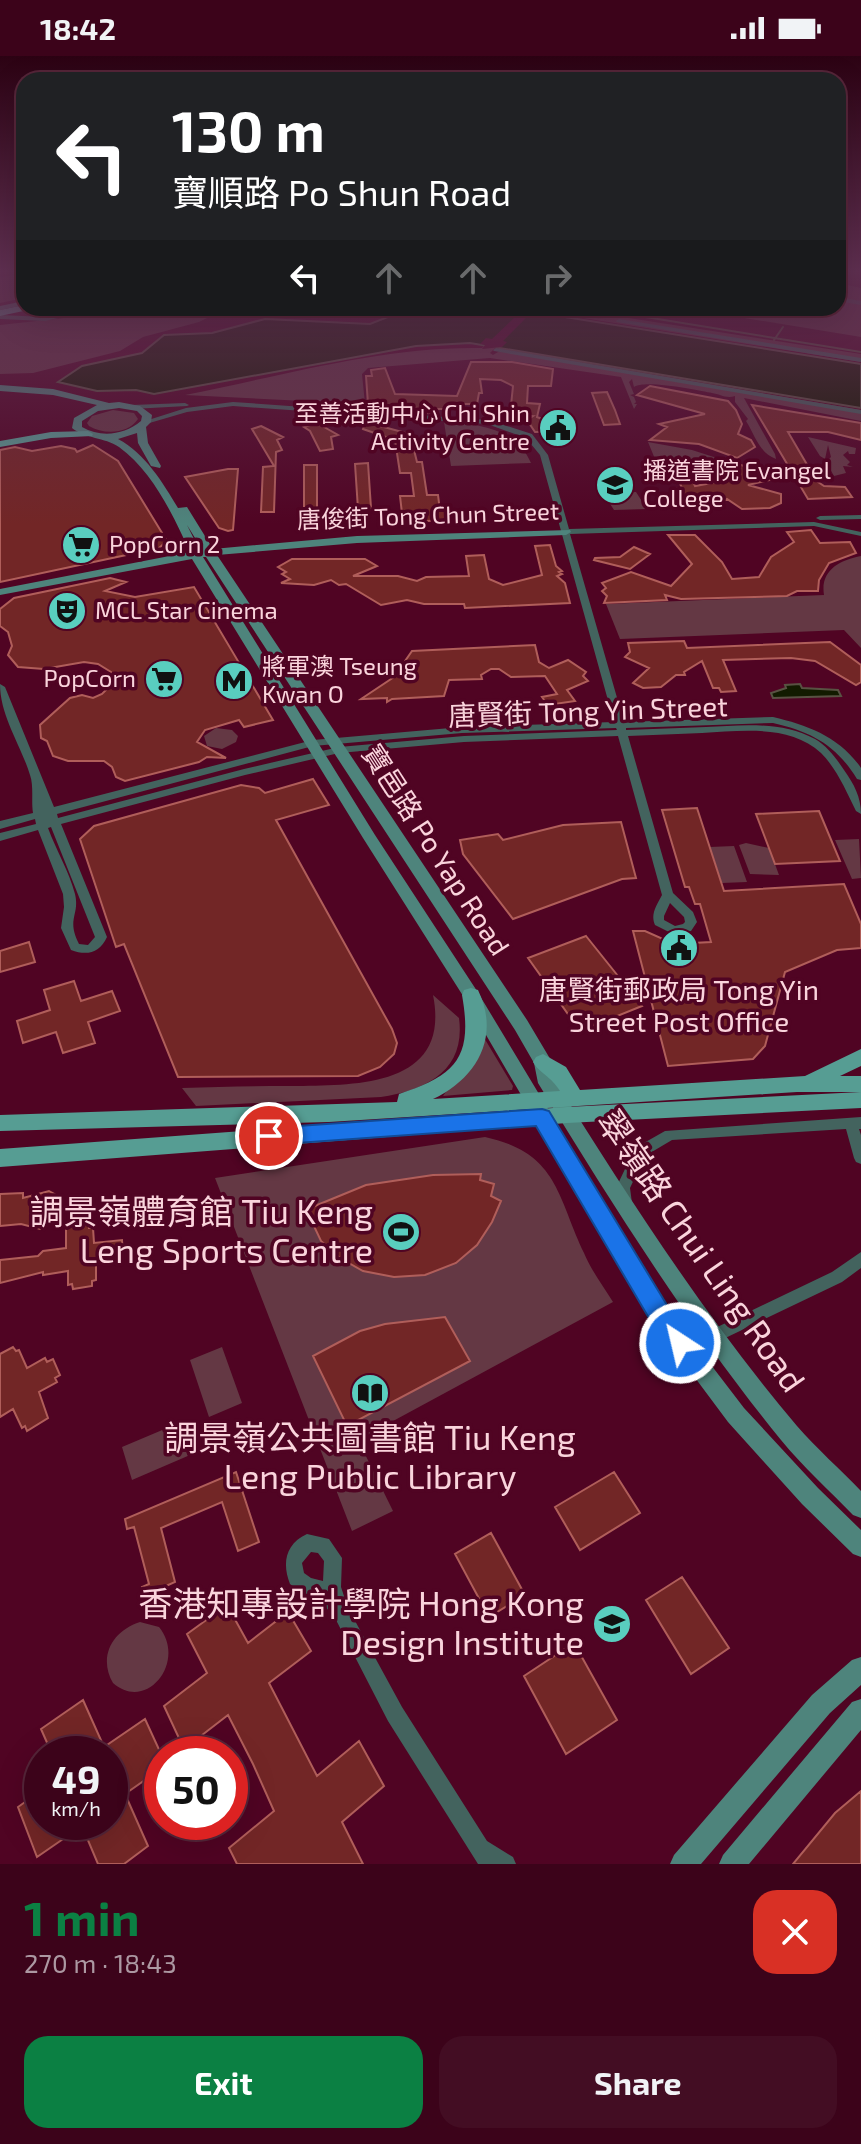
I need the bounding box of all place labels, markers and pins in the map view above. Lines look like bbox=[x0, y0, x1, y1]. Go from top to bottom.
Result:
place label: 至善活動中心 Chi Shin Activity Centre bbox=[294, 398, 530, 455]
public building icon: 至善活動中心 Chi Shin Activity Centre bbox=[537, 407, 579, 449]
place label: 播道書院 Evangel College bbox=[643, 455, 831, 512]
school or university icon: 播道書院 Evangel College bbox=[594, 464, 636, 506]
supermarket icon: PopCorn 2 bbox=[60, 524, 102, 566]
place label: PopCorn 2 bbox=[109, 529, 220, 558]
theatre icon: MCL Star Cinema bbox=[46, 590, 88, 632]
place label: MCL Star Cinema bbox=[95, 595, 278, 624]
place label: 將軍澳 Tseung Kwan O bbox=[262, 651, 417, 708]
supermarket icon: PopCorn bbox=[143, 658, 185, 700]
metro station icon: 將軍澳 Tseung Kwan O bbox=[213, 660, 255, 702]
place label: PopCorn bbox=[44, 663, 136, 692]
public building icon: 唐賢街郵政局 Tong Yin Street Post Office bbox=[658, 927, 700, 969]
place label: 唐賢街郵政局 Tong Yin Street Post Office bbox=[539, 972, 819, 1038]
pin bbox=[235, 1102, 303, 1170]
place label: 調景嶺體育館 Tiu Keng Leng Sports Centre bbox=[30, 1190, 373, 1270]
sports icon: 調景嶺體育館 Tiu Keng Leng Sports Centre bbox=[380, 1211, 422, 1253]
library icon: 調景嶺公共圖書館 Tiu Keng Leng Public Library bbox=[349, 1372, 391, 1414]
place label: 調景嶺公共圖書館 Tiu Keng Leng Public Library bbox=[164, 1416, 576, 1496]
place label: 香港知專設計學院 Hong Kong Design Institute bbox=[138, 1582, 584, 1662]
school or university icon: 香港知專設計學院 Hong Kong Design Institute bbox=[591, 1603, 633, 1645]

